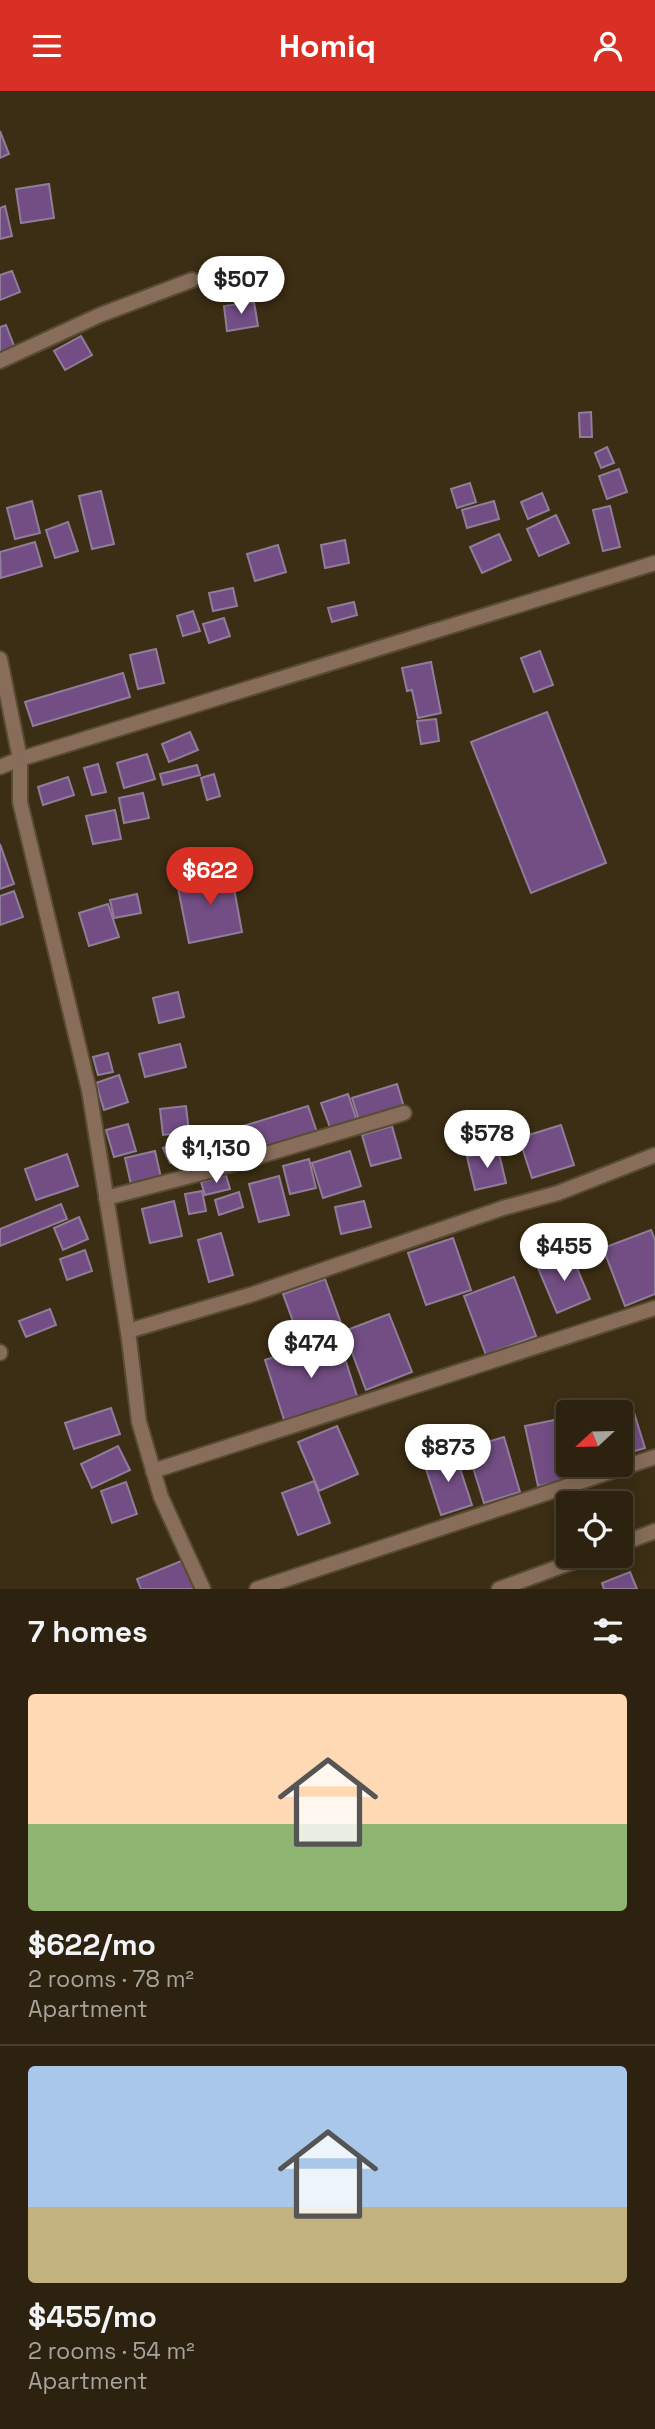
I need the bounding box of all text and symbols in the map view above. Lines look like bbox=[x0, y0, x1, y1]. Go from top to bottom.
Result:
text: Homiq bbox=[279, 26, 376, 66]
icon: menu bbox=[28, 27, 66, 65]
icon: person bbox=[589, 27, 627, 65]
pin: $507 bbox=[200, 257, 282, 316]
text: $507 bbox=[214, 264, 268, 294]
pin: $622 bbox=[169, 847, 251, 907]
text: $622 bbox=[182, 855, 238, 885]
pin: $578 bbox=[446, 1111, 528, 1170]
text: $578 bbox=[460, 1118, 514, 1148]
pin: $1,130 bbox=[159, 1125, 273, 1185]
text: $1,130 bbox=[181, 1133, 251, 1163]
pin: $455 bbox=[523, 1223, 605, 1283]
text: $455 bbox=[536, 1231, 592, 1261]
pin: $474 bbox=[270, 1321, 352, 1380]
text: $474 bbox=[284, 1328, 338, 1358]
north arrow bbox=[556, 1400, 634, 1477]
map controls bbox=[556, 1400, 633, 1568]
pin: $873 bbox=[407, 1425, 489, 1484]
text: $873 bbox=[421, 1432, 475, 1462]
button: locate bbox=[556, 1491, 633, 1568]
text: 7 homes bbox=[28, 1612, 148, 1651]
icon: filters bbox=[589, 1612, 627, 1650]
icon: home bbox=[265, 1739, 391, 1865]
text: $622/mo bbox=[28, 1925, 156, 1964]
text: 2 rooms · 78 m² bbox=[28, 1964, 194, 1994]
text: Apartment bbox=[28, 1994, 148, 2024]
icon: home bbox=[265, 2111, 391, 2237]
text: $455/mo bbox=[28, 2297, 157, 2336]
text: 2 rooms · 54 m² bbox=[28, 2336, 195, 2366]
text: Apartment bbox=[28, 2366, 148, 2396]

